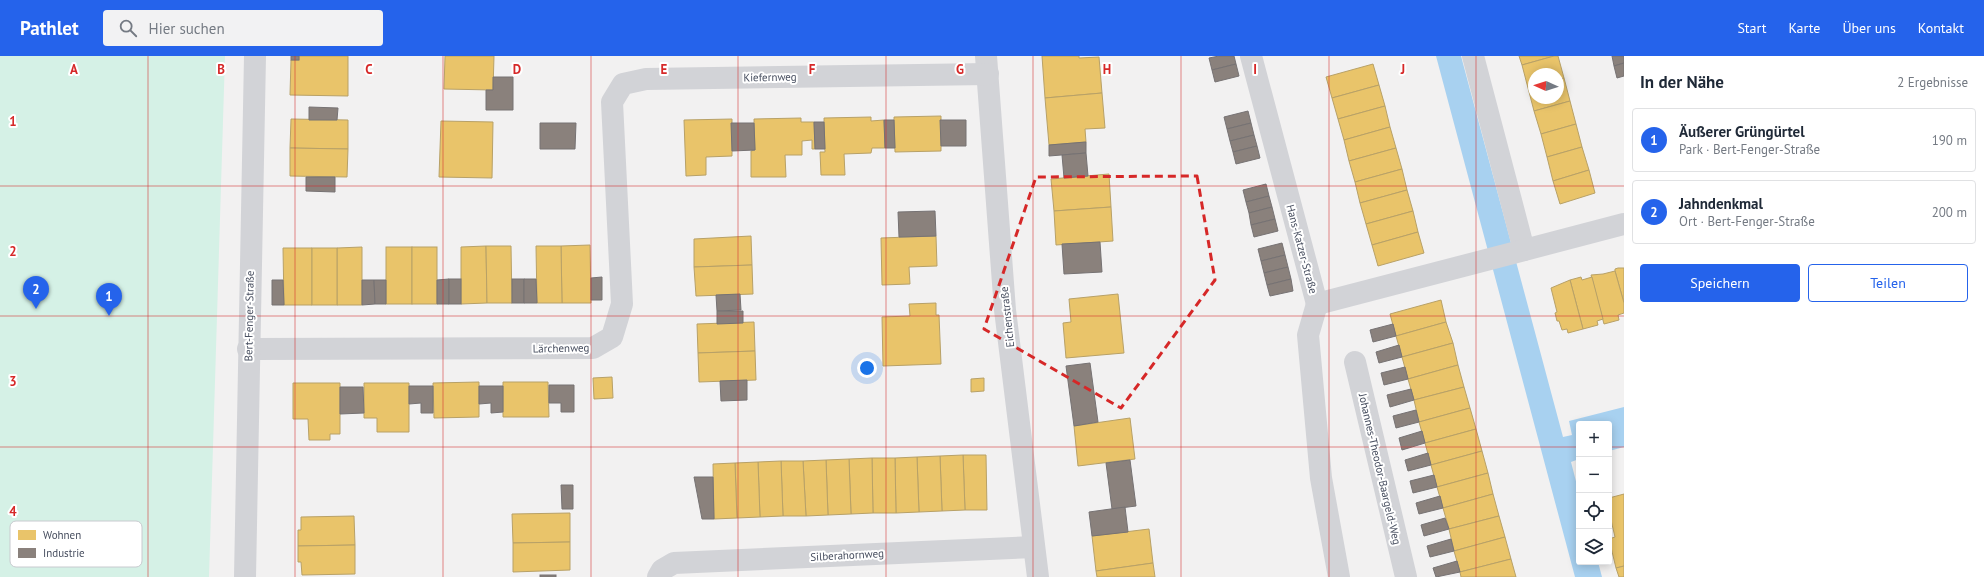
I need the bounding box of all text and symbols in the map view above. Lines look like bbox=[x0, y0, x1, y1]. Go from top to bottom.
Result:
search box bbox=[103, 10, 383, 46]
text: Pathlet bbox=[20, 16, 79, 40]
icon: search bbox=[117, 17, 139, 39]
text: Hier suchen bbox=[149, 19, 225, 38]
text: Start bbox=[1737, 19, 1766, 37]
text: Karte bbox=[1788, 19, 1820, 37]
text: Über uns bbox=[1842, 19, 1896, 37]
text: Kontakt bbox=[1918, 19, 1964, 37]
text: A bbox=[70, 61, 78, 78]
text: B bbox=[217, 61, 225, 78]
text: C bbox=[365, 61, 373, 78]
text: D bbox=[513, 61, 521, 78]
text: E bbox=[661, 61, 668, 78]
text: F bbox=[809, 61, 816, 78]
text: G bbox=[956, 61, 964, 78]
text: H bbox=[1103, 61, 1111, 78]
text: I bbox=[1253, 61, 1257, 78]
text: J bbox=[1400, 61, 1405, 78]
north arrow bbox=[1528, 68, 1564, 104]
street label: Kiefernweg bbox=[743, 70, 797, 84]
text: In der Nähe bbox=[1640, 71, 1724, 93]
text: 2 Ergebnisse bbox=[1897, 74, 1968, 91]
text: 1 bbox=[9, 113, 17, 130]
text: Äußerer Grüngürtel bbox=[1679, 122, 1805, 141]
text: 1 bbox=[1650, 132, 1658, 149]
text: 190 m bbox=[1932, 132, 1967, 149]
text: Park · Bert-Fenger-Straße bbox=[1679, 141, 1820, 158]
text: Jahndenkmal bbox=[1679, 194, 1763, 213]
street label: Hans-Katzer-Straße bbox=[1283, 203, 1321, 296]
text: 2 bbox=[1650, 204, 1658, 221]
text: 200 m bbox=[1932, 204, 1967, 221]
text: Ort · Bert-Fenger-Straße bbox=[1679, 213, 1815, 230]
text: 2 bbox=[9, 243, 17, 260]
button: Speichern bbox=[1640, 264, 1800, 302]
button: Teilen bbox=[1808, 264, 1968, 302]
street label: Bert-Fenger-Straße bbox=[241, 270, 257, 362]
pin: 2 bbox=[23, 276, 49, 309]
pin: 1 bbox=[96, 283, 122, 316]
street label: Eichenstraße bbox=[997, 285, 1017, 348]
street label: Lärchenweg bbox=[532, 341, 590, 355]
your location bbox=[857, 358, 877, 378]
text: 3 bbox=[9, 373, 17, 390]
street label: Johannes-Theodor-Baargeld-Weg bbox=[1356, 391, 1404, 546]
map controls bbox=[1576, 421, 1612, 565]
button: + bbox=[1576, 421, 1612, 457]
button: − bbox=[1576, 457, 1612, 493]
button: locate bbox=[1576, 493, 1612, 529]
text: 4 bbox=[9, 503, 17, 520]
legend bbox=[10, 521, 142, 567]
text: Wohnen bbox=[43, 528, 81, 542]
button: layers bbox=[1576, 529, 1612, 565]
text: Industrie bbox=[43, 546, 85, 560]
street label: Silberahornweg bbox=[810, 546, 884, 564]

